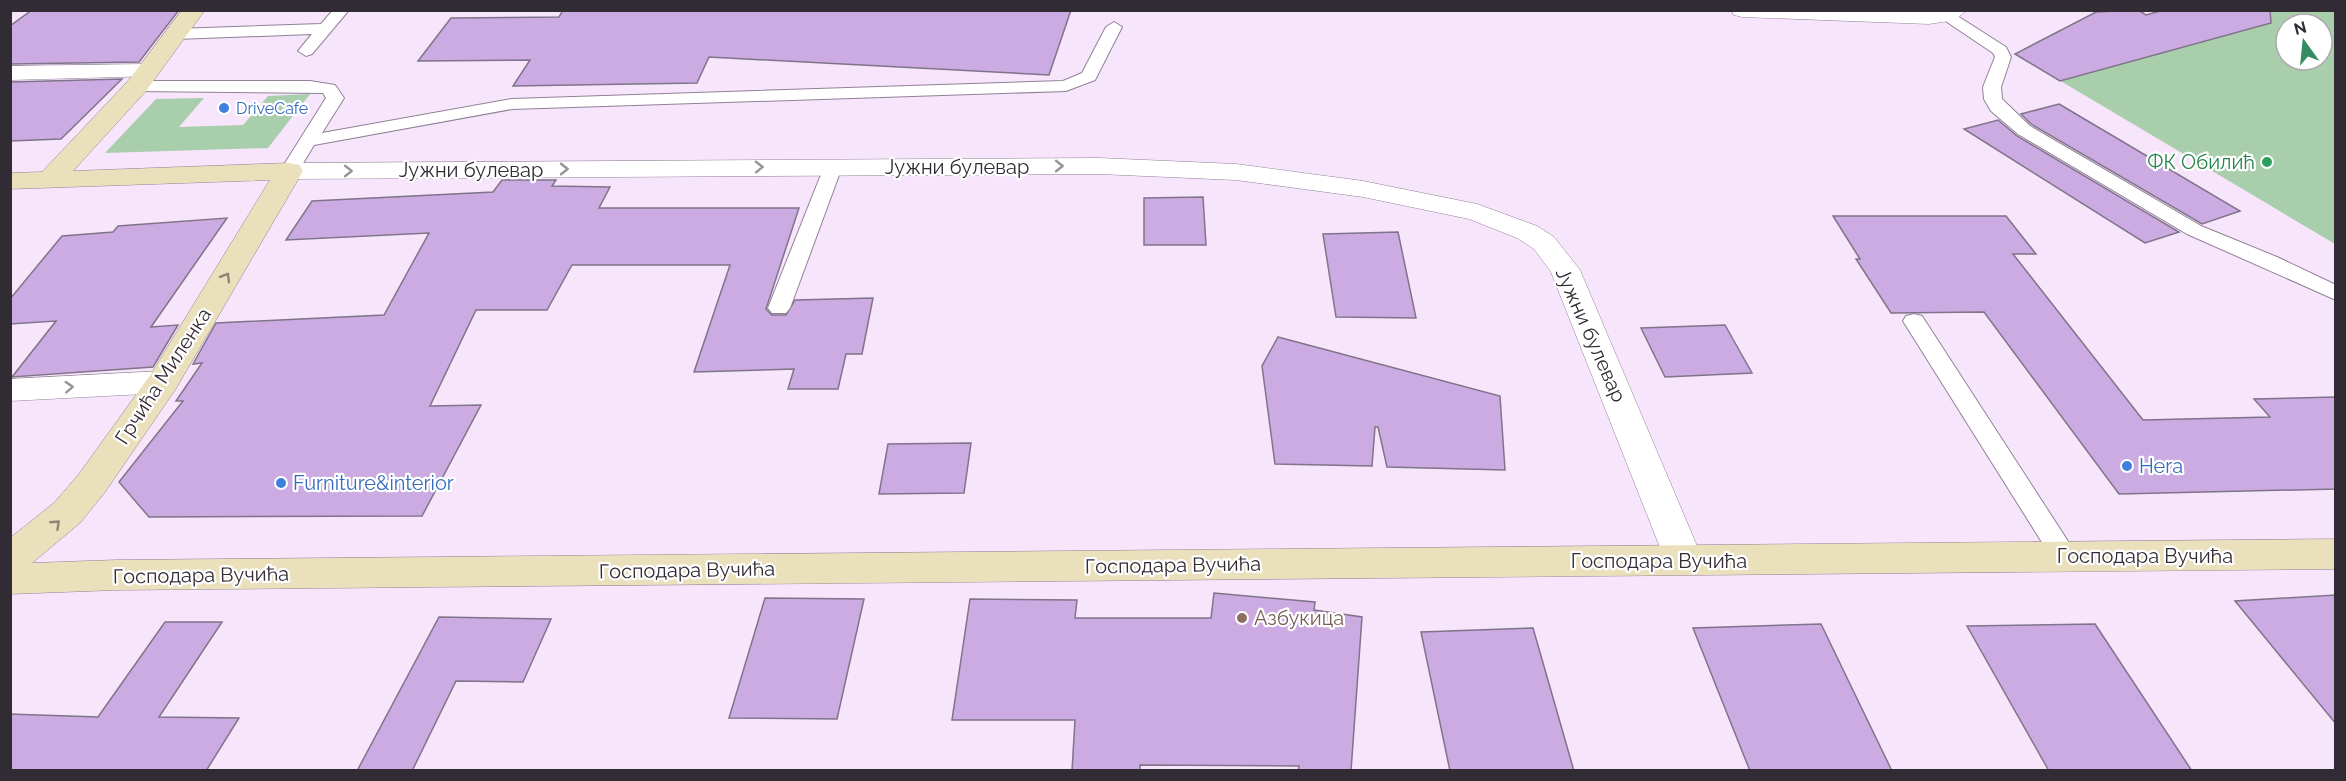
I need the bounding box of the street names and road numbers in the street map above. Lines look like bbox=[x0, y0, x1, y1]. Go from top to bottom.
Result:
street label: Јужни булевар bbox=[885, 155, 1029, 179]
street label: Јужни булевар bbox=[399, 158, 543, 182]
street label: Јужни булевар bbox=[1551, 264, 1631, 406]
street label: Грчића Миленка bbox=[110, 303, 216, 449]
street label: Господара Вучића bbox=[2057, 544, 2233, 568]
street label: Господара Вучића bbox=[1571, 549, 1747, 573]
street label: Господара Вучића bbox=[1085, 551, 1261, 579]
street label: Господара Вучића bbox=[599, 556, 775, 584]
street label: Господара Вучића bbox=[113, 561, 289, 589]

